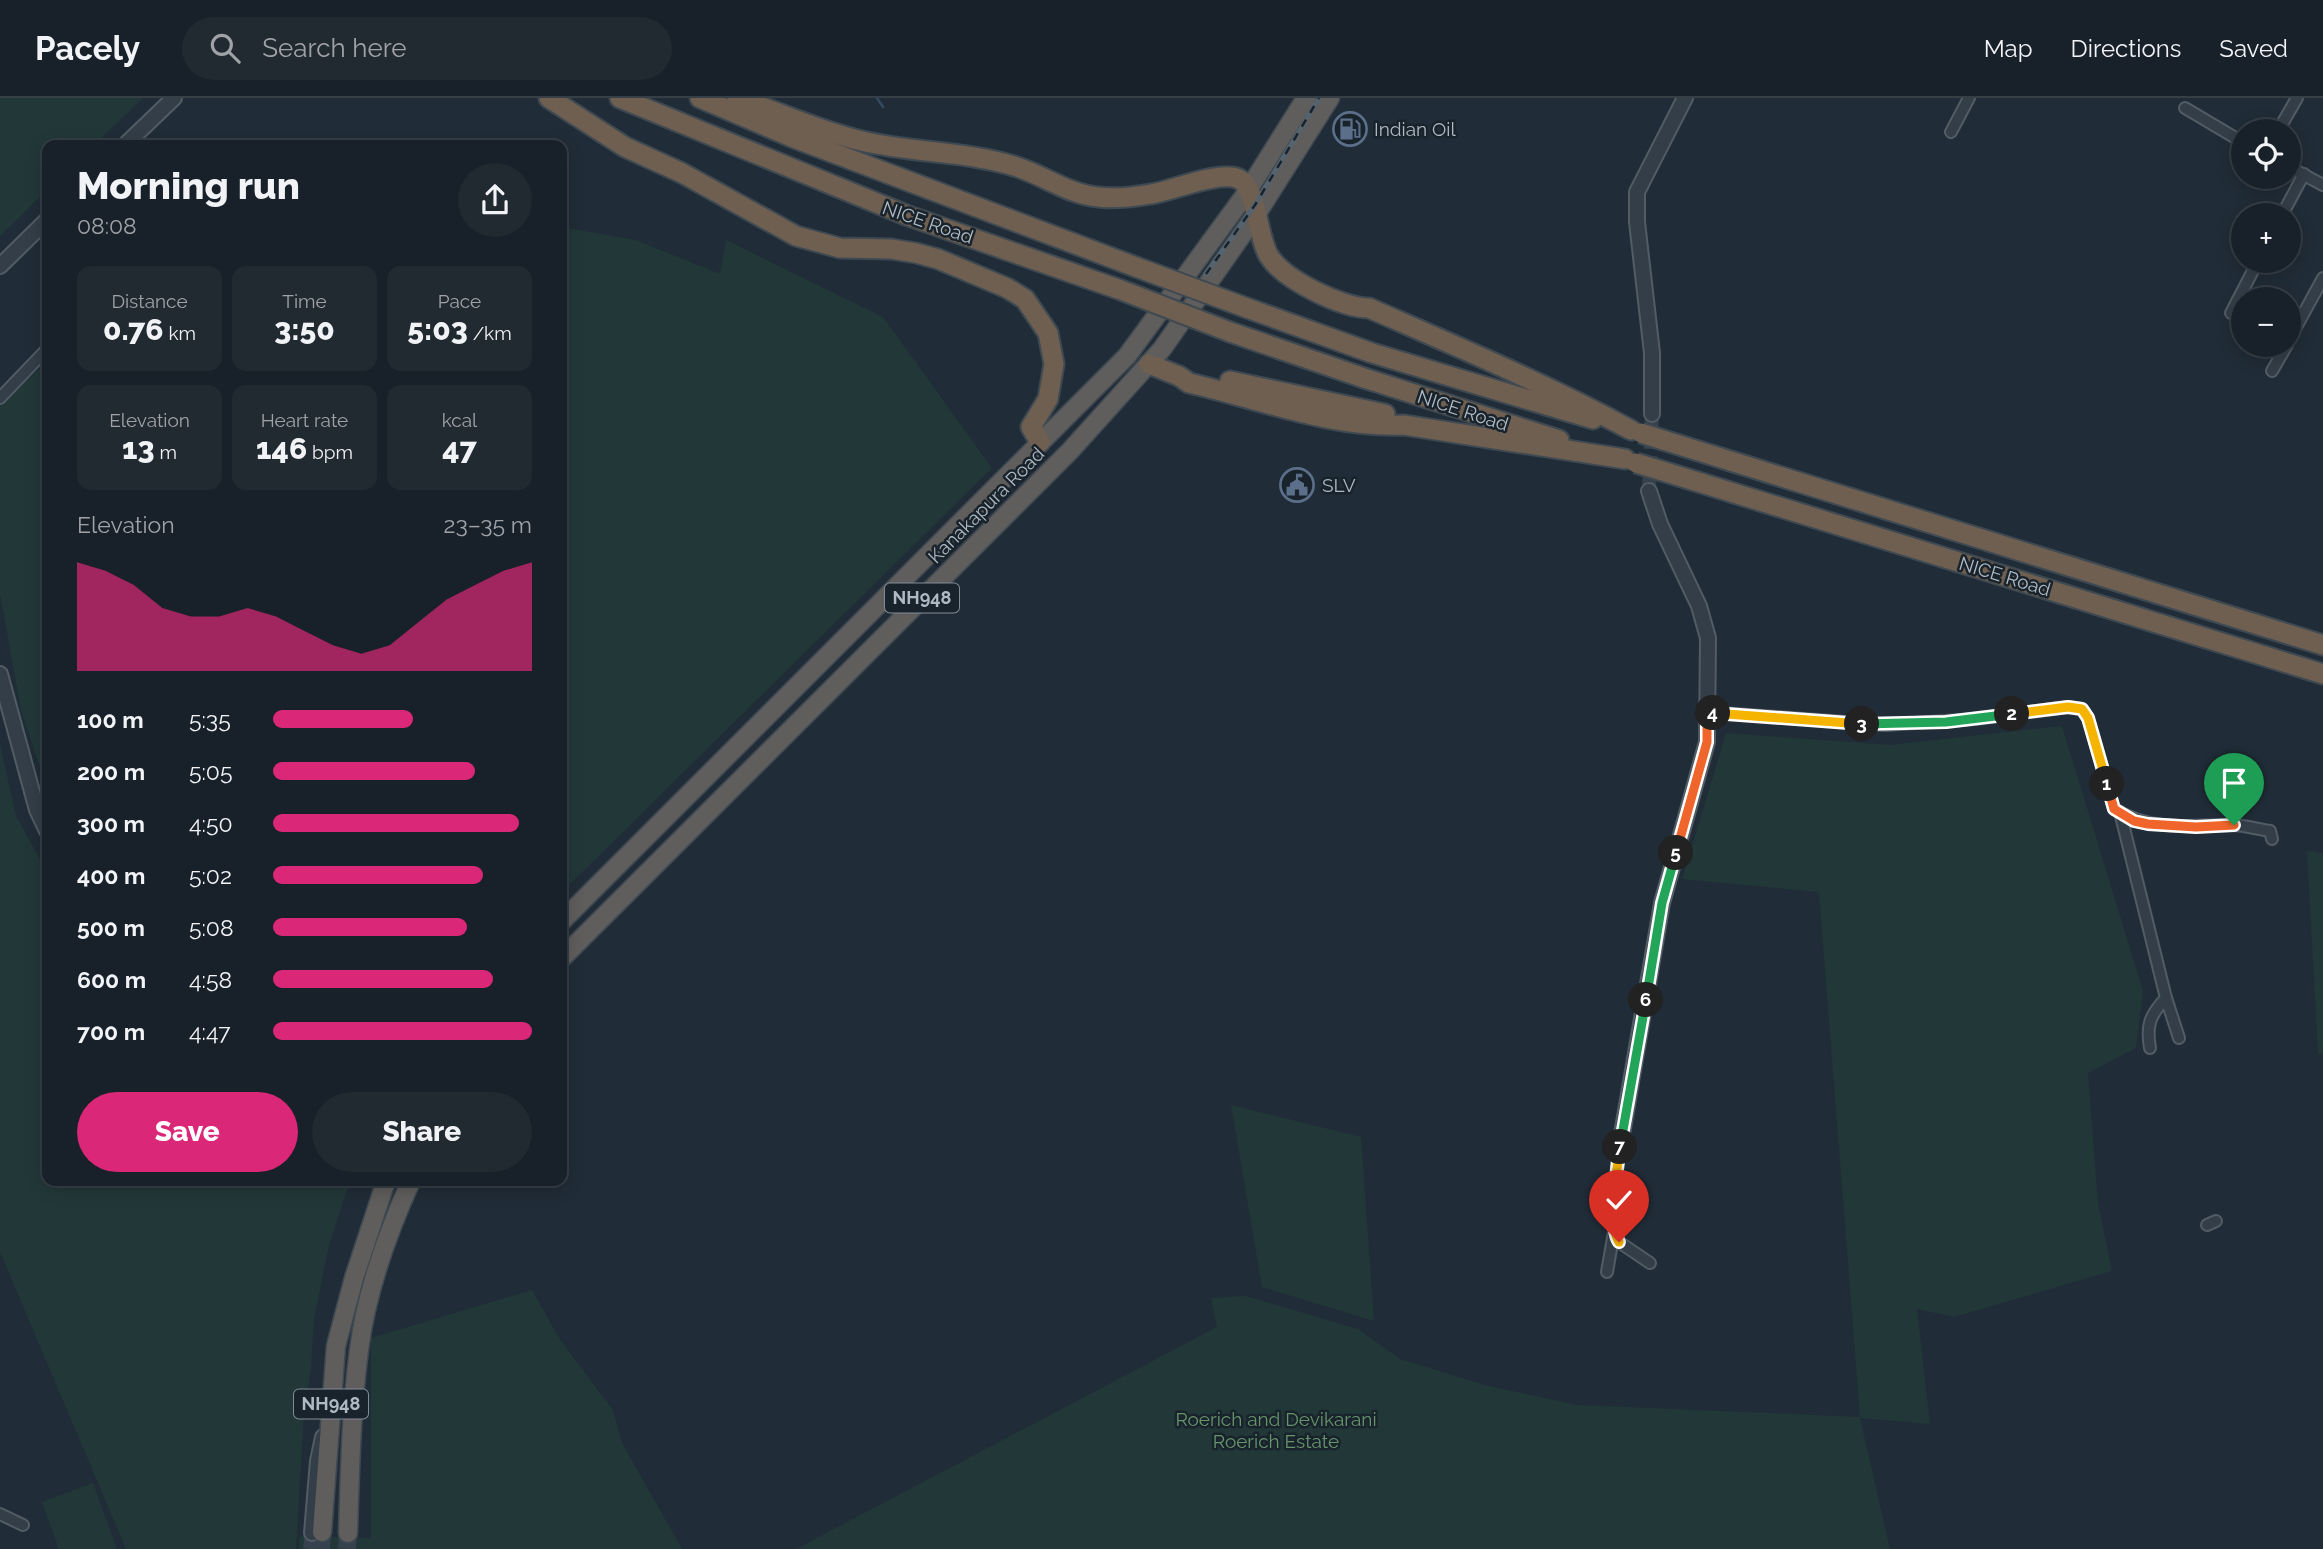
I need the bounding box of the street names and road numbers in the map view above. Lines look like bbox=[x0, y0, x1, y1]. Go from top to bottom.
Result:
street label: NICE Road bbox=[880, 196, 976, 248]
street label: NICE Road bbox=[1415, 385, 1511, 435]
street label: Kanakapura Road bbox=[923, 442, 1049, 568]
street label: NICE Road bbox=[1957, 552, 2053, 600]
road number: NH948 bbox=[885, 584, 959, 612]
road number: NH948 bbox=[294, 1390, 368, 1419]

